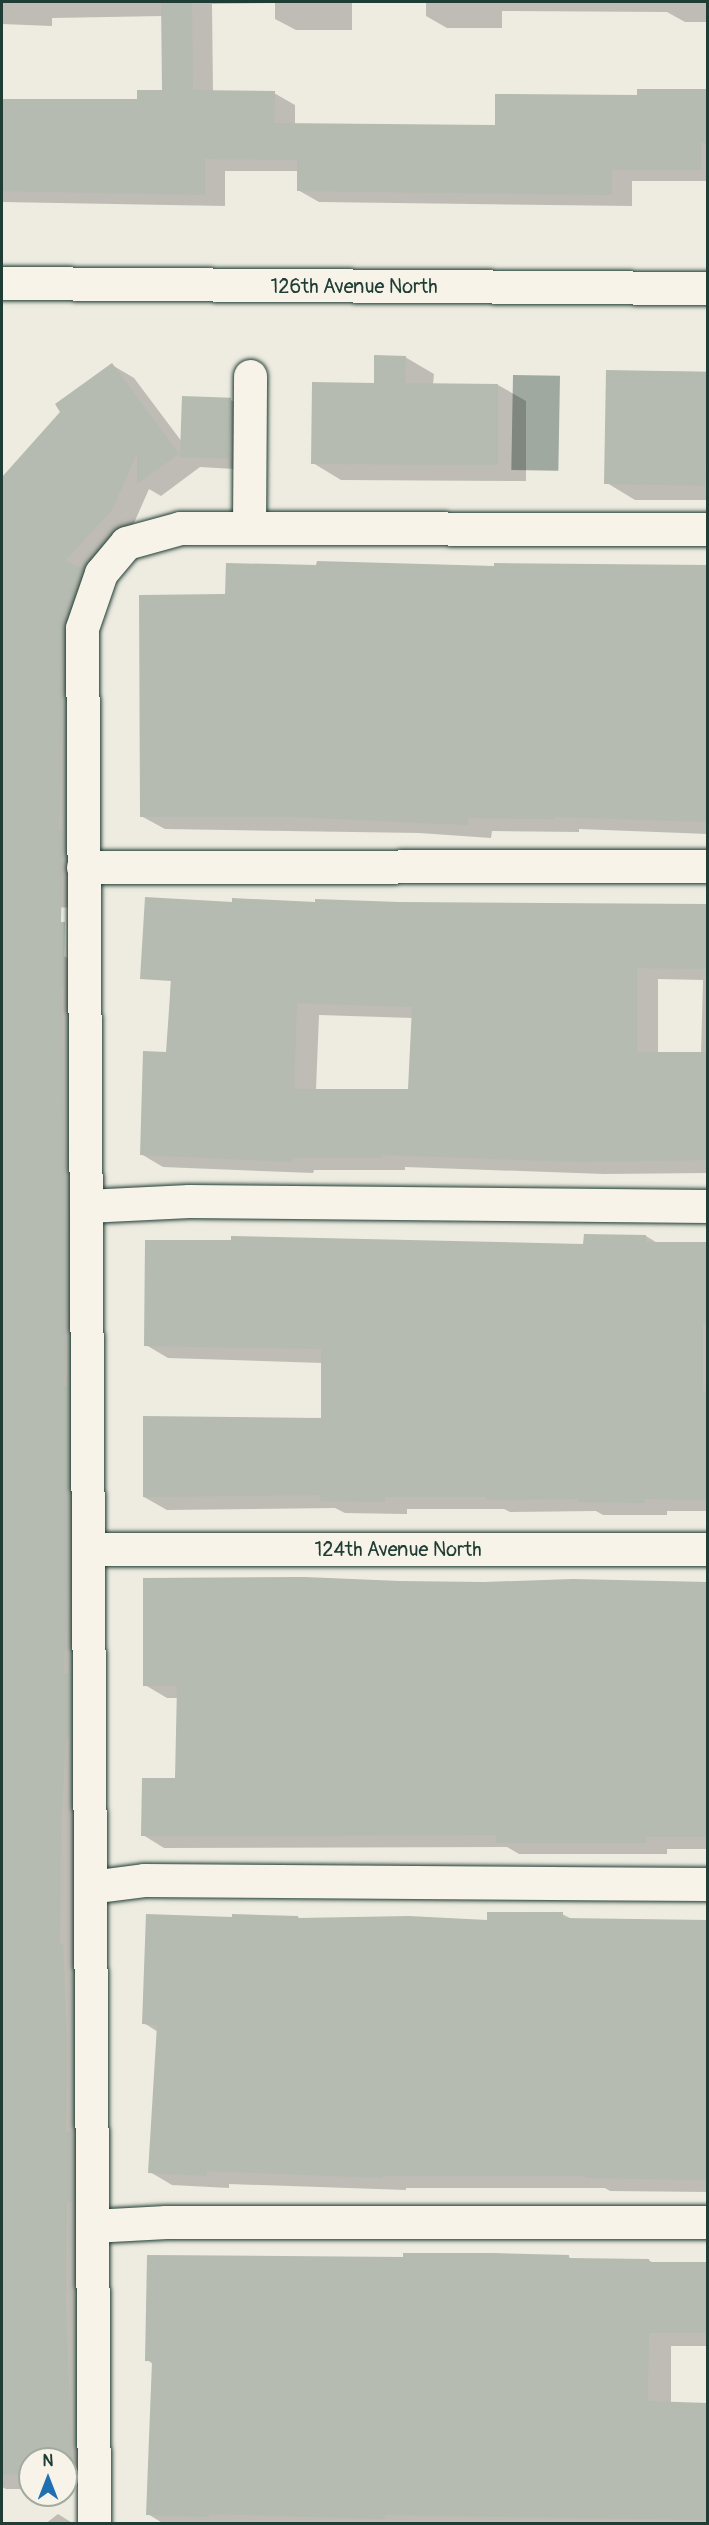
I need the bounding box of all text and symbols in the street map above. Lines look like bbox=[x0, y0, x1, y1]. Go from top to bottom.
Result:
street label: 126th Avenue North bbox=[270, 274, 438, 298]
street label: 124th Avenue North bbox=[314, 1537, 482, 1561]
north arrow bbox=[18, 2447, 78, 2507]
text: N bbox=[43, 2451, 53, 2471]

